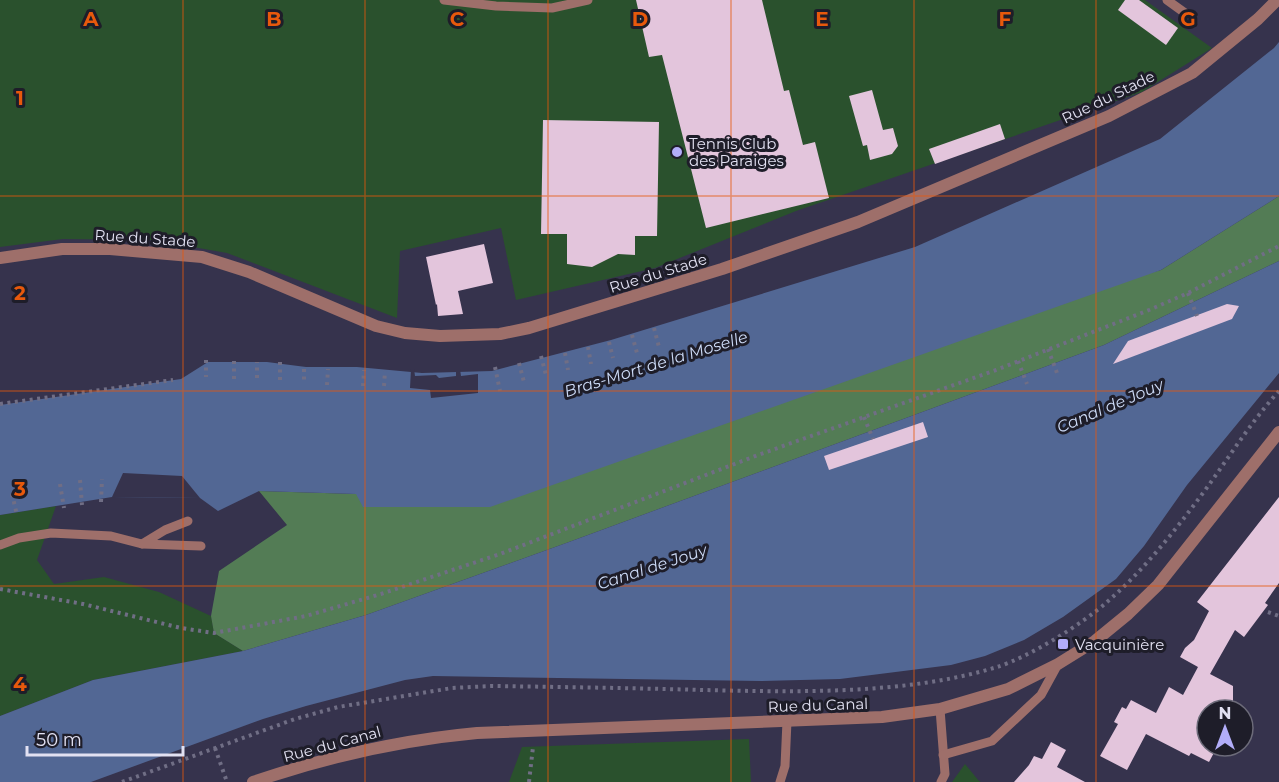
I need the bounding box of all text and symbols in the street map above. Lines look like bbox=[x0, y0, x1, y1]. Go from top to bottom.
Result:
text: A bbox=[82, 7, 99, 31]
text: B bbox=[266, 7, 282, 31]
text: C bbox=[450, 7, 465, 31]
text: D bbox=[632, 7, 648, 31]
text: E bbox=[815, 7, 829, 31]
text: F bbox=[999, 7, 1012, 31]
text: G bbox=[1180, 7, 1196, 31]
street label: Rue du Stade bbox=[1058, 66, 1158, 128]
text: 1 bbox=[16, 86, 24, 110]
place label: Tennis Club des Paraiges bbox=[689, 134, 784, 170]
marker: Tennis Club des Paraiges bbox=[670, 145, 684, 159]
street label: Rue du Stade bbox=[94, 225, 196, 251]
street label: Rue du Stade bbox=[607, 249, 709, 297]
text: 2 bbox=[14, 281, 26, 305]
water label: Bras-Mort de la Moselle bbox=[562, 327, 750, 401]
water label: Canal de Jouy bbox=[1054, 374, 1167, 437]
text: 3 bbox=[13, 477, 26, 501]
water label: Canal de Jouy bbox=[595, 540, 710, 594]
place label: Vacquinière bbox=[1075, 635, 1164, 654]
marker: Vacquinière bbox=[1056, 637, 1070, 651]
text: 4 bbox=[13, 672, 27, 696]
street label: Rue du Canal bbox=[767, 694, 869, 716]
north arrow bbox=[1195, 698, 1255, 758]
text: N bbox=[1219, 704, 1231, 723]
scale bar bbox=[27, 719, 183, 757]
street label: Rue du Canal bbox=[281, 722, 383, 766]
text: 50 m bbox=[36, 729, 82, 751]

